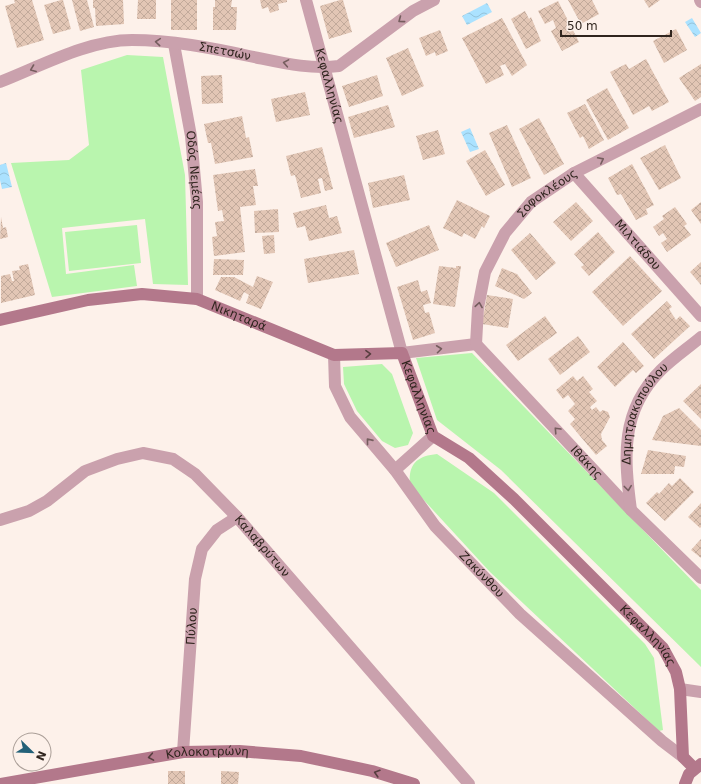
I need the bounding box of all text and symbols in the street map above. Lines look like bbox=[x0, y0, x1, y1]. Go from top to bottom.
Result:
scale bar bbox=[561, 12, 671, 38]
one-way arrow bbox=[398, 15, 405, 23]
text: 50 m bbox=[567, 19, 598, 33]
one-way arrow bbox=[155, 38, 161, 47]
street label: Σπετσών bbox=[198, 39, 253, 63]
street label: Κεφαλληνίας bbox=[312, 47, 346, 125]
one-way arrow bbox=[283, 59, 289, 68]
one-way arrow bbox=[29, 64, 37, 72]
street label: Οδóς Νεμέας bbox=[183, 129, 204, 210]
one-way arrow bbox=[597, 157, 604, 165]
street label: Σοφοκλέους bbox=[514, 166, 580, 220]
street label: Μιλτιάδου bbox=[612, 217, 664, 273]
street label: Νικηταρά bbox=[209, 299, 269, 334]
one-way arrow bbox=[474, 302, 482, 308]
one-way arrow bbox=[436, 345, 442, 354]
one-way arrow bbox=[365, 350, 371, 358]
street label: Κεφαλληνίας bbox=[398, 358, 439, 436]
street label: Δημητρακοπούλου bbox=[620, 360, 671, 465]
one-way arrow bbox=[554, 427, 561, 435]
one-way arrow bbox=[367, 439, 374, 446]
street label: Ιθάκης bbox=[568, 443, 606, 482]
one-way arrow bbox=[623, 485, 632, 491]
street label: Καλαβρύτων bbox=[232, 512, 293, 580]
street label: Ζακύνθου bbox=[456, 548, 507, 600]
street label: Κεφαλληνίας bbox=[617, 602, 679, 669]
street label: Πύλου bbox=[183, 607, 200, 645]
north arrow bbox=[12, 732, 52, 772]
street label: Κολοκοτρώνη bbox=[165, 744, 249, 762]
text: N bbox=[33, 749, 49, 762]
one-way arrow bbox=[148, 753, 154, 761]
one-way arrow bbox=[373, 769, 380, 778]

